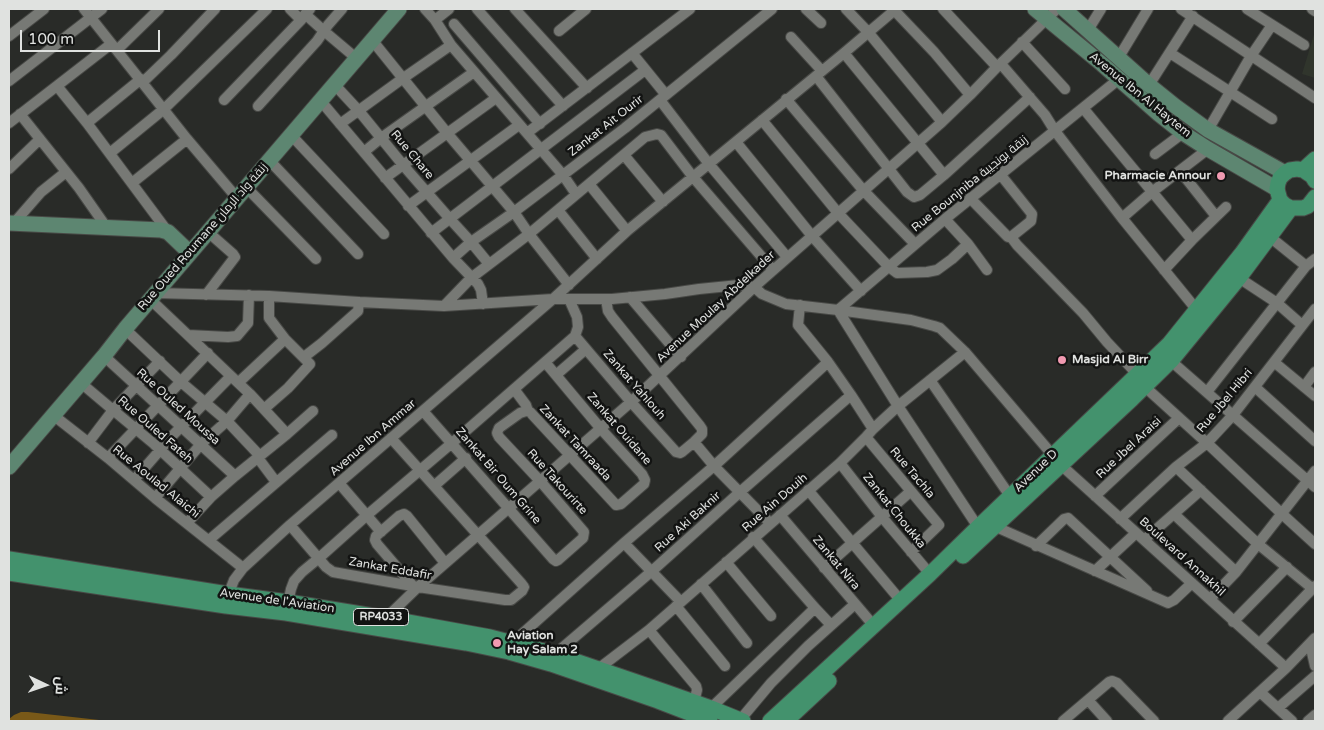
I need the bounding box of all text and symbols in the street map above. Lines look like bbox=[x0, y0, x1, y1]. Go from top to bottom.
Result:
scale bar bbox=[22, 20, 162, 52]
text: 100 m bbox=[28, 30, 74, 48]
street label: Avenue Ibn Al Haytem bbox=[1086, 49, 1194, 141]
street label: Zankat Ait Ourir bbox=[566, 92, 646, 160]
street label: Rue Chare bbox=[387, 128, 437, 182]
street label: Rue Bounjniba زنقة بونجيبة bbox=[909, 133, 1031, 235]
street label: Rue Oued Roumane زنقة واد الرمان bbox=[135, 160, 271, 314]
place label: Pharmacie Annour bbox=[1105, 169, 1211, 183]
marker: Pharmacie Annour bbox=[1215, 170, 1227, 182]
street label: Avenue Moulay Abdelkader bbox=[654, 248, 778, 366]
street label: Zankat Yahlouh bbox=[600, 347, 668, 423]
place label: Masjid Al Birr bbox=[1072, 353, 1148, 367]
marker: Masjid Al Birr bbox=[1056, 354, 1068, 366]
street label: Rue Ouled Moussa bbox=[133, 366, 223, 448]
street label: Rue Jbel Hibri bbox=[1194, 366, 1256, 436]
street label: Zankat Ouidane bbox=[584, 390, 654, 468]
street label: Rue Ouled Fateh bbox=[115, 393, 195, 467]
street label: Avenue Ibn Ammar bbox=[327, 397, 419, 479]
street label: Zankat Tamraada bbox=[536, 402, 614, 484]
street label: Rue Jbel Araisi bbox=[1093, 414, 1165, 482]
street label: Zankat Bir Oum Grine bbox=[452, 425, 544, 527]
street label: Rue Aoulad Alaichi bbox=[110, 442, 202, 522]
street label: Rue Tachla bbox=[886, 445, 938, 501]
street label: Rue Takourirte bbox=[524, 446, 590, 518]
street label: Avenue D bbox=[1011, 447, 1061, 495]
street label: Rue Ain Douih bbox=[739, 471, 811, 535]
street label: Zankat Choukka bbox=[859, 471, 929, 551]
street label: Rue Aki Baknir bbox=[652, 489, 724, 555]
street label: Boulevard Annakhil bbox=[1136, 515, 1228, 599]
street label: Zankat Nira bbox=[809, 533, 863, 593]
street label: Zankat Eddafir bbox=[347, 555, 433, 583]
street label: Avenue de l'Aviation bbox=[219, 586, 335, 616]
road number: RP4033 bbox=[354, 608, 408, 626]
place label: Aviation Hay Salam 2 bbox=[507, 629, 578, 657]
marker: Aviation Hay Salam 2 bbox=[491, 637, 503, 649]
north arrow bbox=[20, 660, 70, 710]
text: ش bbox=[52, 676, 69, 695]

